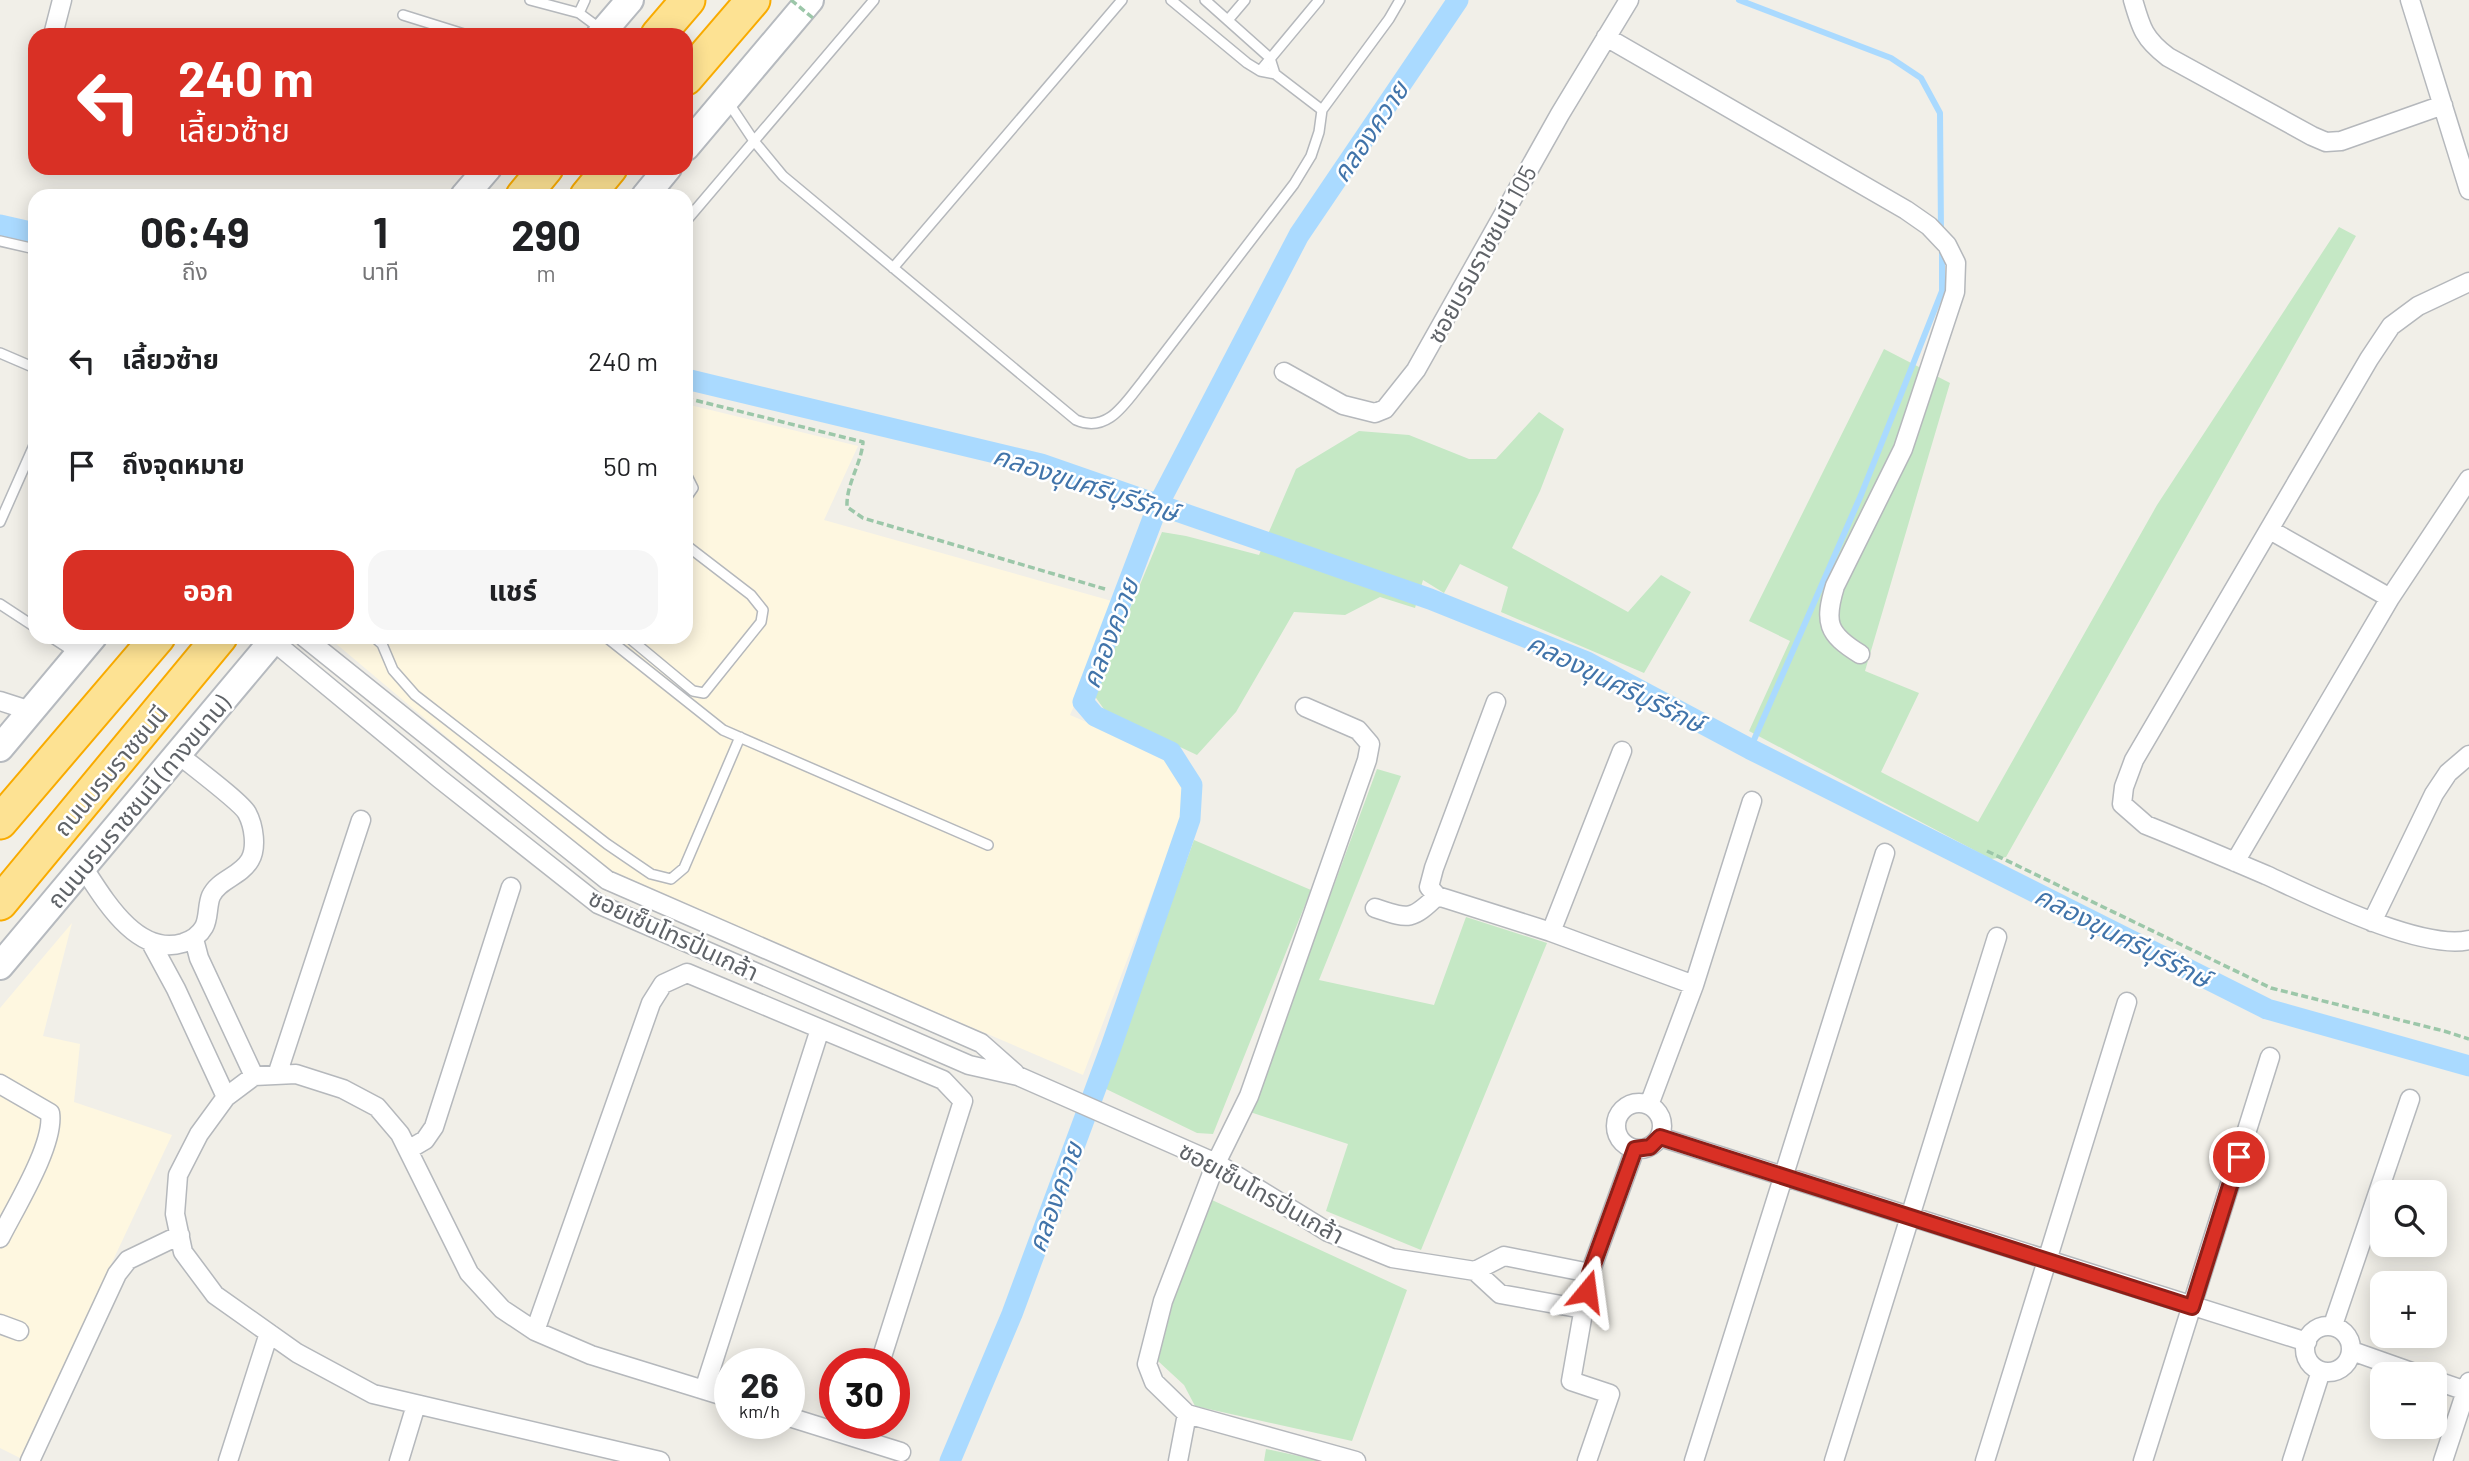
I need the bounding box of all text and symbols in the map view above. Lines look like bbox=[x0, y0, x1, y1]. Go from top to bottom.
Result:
text: 240 m bbox=[178, 48, 314, 107]
icon: left bbox=[63, 56, 154, 147]
water label: คลองควาย bbox=[1324, 74, 1415, 187]
text: เลี้ยวซ้าย bbox=[178, 110, 290, 148]
street label: ซอยบรมราชชนนี 105 bbox=[1420, 160, 1542, 348]
text: 06:49 bbox=[140, 206, 250, 256]
text: 1 bbox=[373, 206, 388, 256]
text: 290 bbox=[511, 209, 581, 259]
text: ถึง bbox=[182, 257, 208, 285]
text: นาที bbox=[362, 257, 399, 285]
text: m bbox=[537, 259, 556, 287]
icon: left bbox=[63, 342, 101, 380]
text: เลี้ยวซ้าย bbox=[122, 343, 219, 374]
text: 240 m bbox=[588, 345, 658, 376]
water label: คลองขุนศรีบุรีรักษ์ bbox=[989, 439, 1187, 531]
icon: arrive bbox=[63, 447, 101, 485]
text: ถึงจุดหมาย bbox=[122, 448, 245, 479]
text: 50 m bbox=[603, 450, 658, 481]
button: ออก bbox=[63, 550, 354, 630]
button: แชร์ bbox=[368, 550, 658, 630]
water label: คลองควาย bbox=[1074, 573, 1145, 692]
water label: คลองขุนศรีบุรีรักษ์ bbox=[1522, 626, 1713, 742]
street label: ถนนบรมราชชนนี (ทางขนาน) bbox=[40, 688, 236, 913]
street label: ถนนบรมราชชนนี bbox=[47, 699, 173, 841]
water label: คลองขุนศรีบุรีรักษ์ bbox=[2029, 879, 2220, 997]
street label: ซอยเซ็นโทรปิ่นเกล้า bbox=[584, 882, 764, 986]
pin bbox=[2209, 1127, 2269, 1187]
street label: ซอยเซ็นโทรปิ่นเกล้า bbox=[1174, 1135, 1350, 1249]
water label: คลองควาย bbox=[1020, 1136, 1089, 1256]
icon: arrive bbox=[2220, 1138, 2258, 1176]
map controls bbox=[2370, 1180, 2447, 1439]
button: search bbox=[2370, 1180, 2447, 1257]
position arrow bbox=[1550, 1254, 1624, 1328]
button: + bbox=[2370, 1271, 2447, 1348]
speed limit sign: 30 bbox=[819, 1348, 910, 1439]
button: − bbox=[2370, 1362, 2447, 1439]
text: 26 bbox=[740, 1363, 779, 1405]
text: km/h bbox=[739, 1400, 780, 1422]

